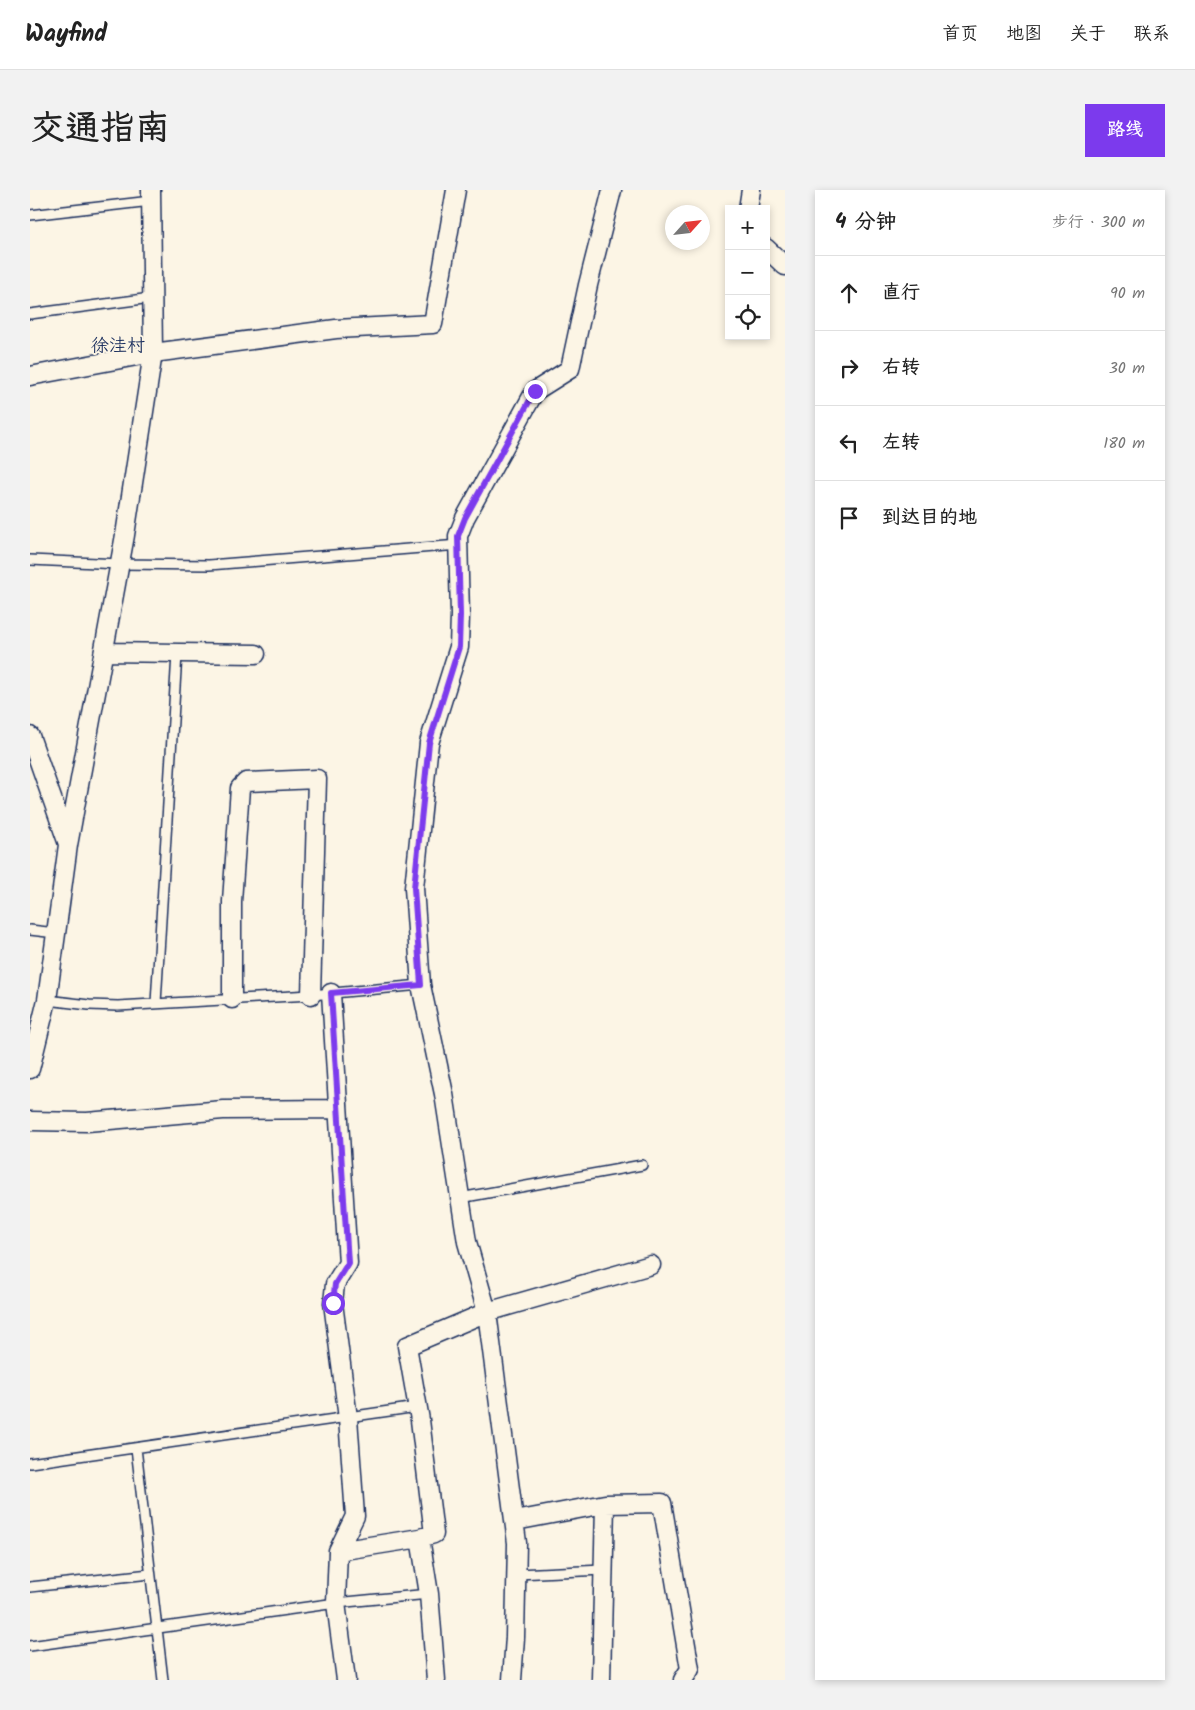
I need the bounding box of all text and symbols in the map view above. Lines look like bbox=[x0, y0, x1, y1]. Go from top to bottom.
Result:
text: Wayfind bbox=[25, 15, 107, 54]
text: 首页 bbox=[942, 20, 978, 49]
text: 地图 bbox=[1006, 20, 1042, 49]
text: 关于 bbox=[1070, 20, 1106, 49]
text: 联系 bbox=[1134, 20, 1170, 49]
text: 交通指南 bbox=[30, 102, 170, 158]
button: 路线 bbox=[1085, 104, 1165, 157]
north arrow bbox=[665, 205, 710, 250]
map controls bbox=[725, 205, 770, 340]
button: + bbox=[725, 205, 770, 250]
text: 4 分钟 bbox=[835, 206, 897, 239]
text: 步行 · 300 m bbox=[1052, 210, 1145, 235]
button: − bbox=[725, 250, 770, 295]
text: 直行 bbox=[882, 278, 920, 308]
icon: ahead bbox=[835, 279, 863, 307]
text: 90 m bbox=[1110, 281, 1145, 306]
button: locate bbox=[725, 295, 770, 340]
district label: 徐洼村 bbox=[91, 332, 145, 361]
text: 右转 bbox=[882, 353, 920, 383]
icon: right bbox=[835, 354, 863, 382]
text: 30 m bbox=[1109, 356, 1145, 381]
route end bbox=[524, 380, 547, 403]
text: 左转 bbox=[882, 428, 920, 458]
icon: left bbox=[835, 429, 863, 457]
text: 180 m bbox=[1103, 431, 1145, 456]
text: 到达目的地 bbox=[882, 503, 977, 533]
icon: arrive bbox=[835, 504, 863, 532]
route start bbox=[322, 1292, 345, 1315]

